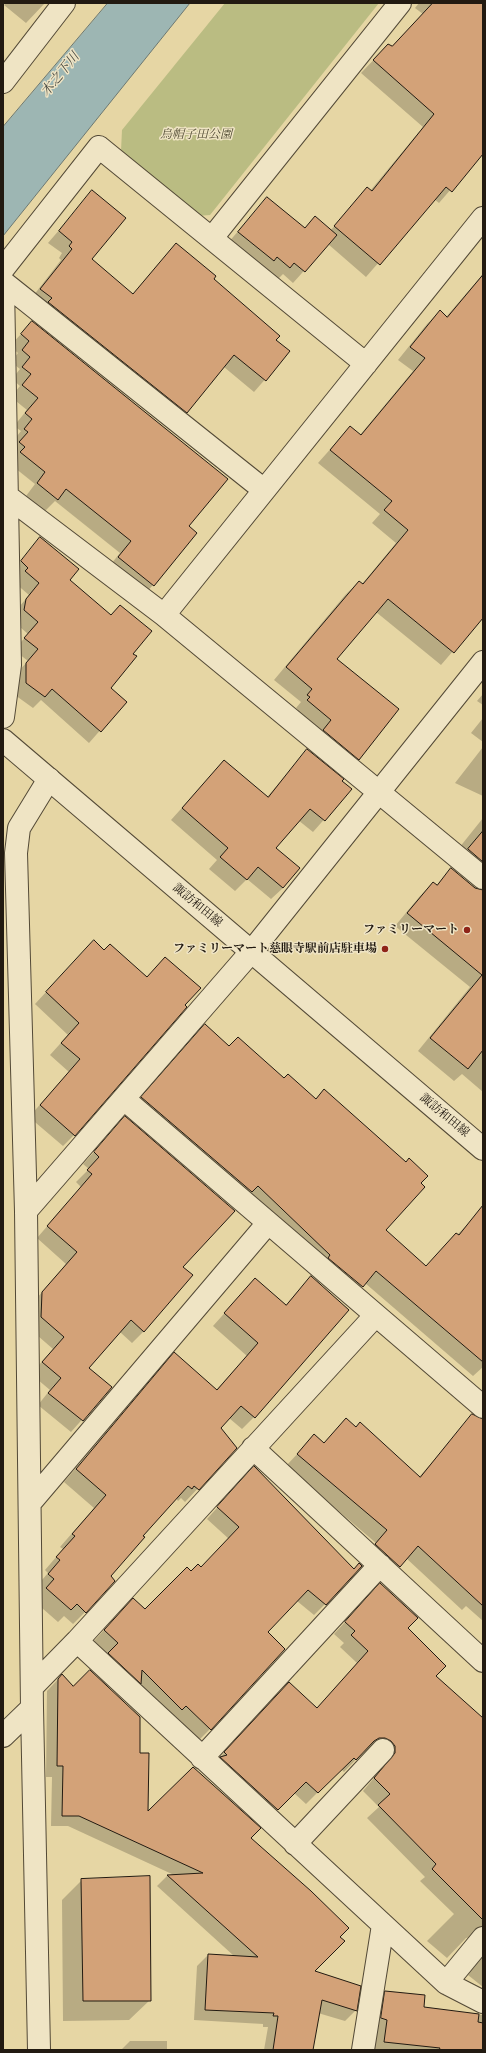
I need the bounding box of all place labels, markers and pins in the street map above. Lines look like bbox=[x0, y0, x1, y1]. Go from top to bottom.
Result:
place label: ファミリーマート bbox=[363, 923, 459, 937]
marker: ファミリーマート bbox=[462, 925, 472, 935]
place label: ファミリーマート慈眼寺駅前店駐車場 bbox=[173, 942, 377, 956]
marker: ファミリーマート慈眼寺駅前店駐車場 bbox=[380, 944, 390, 954]

